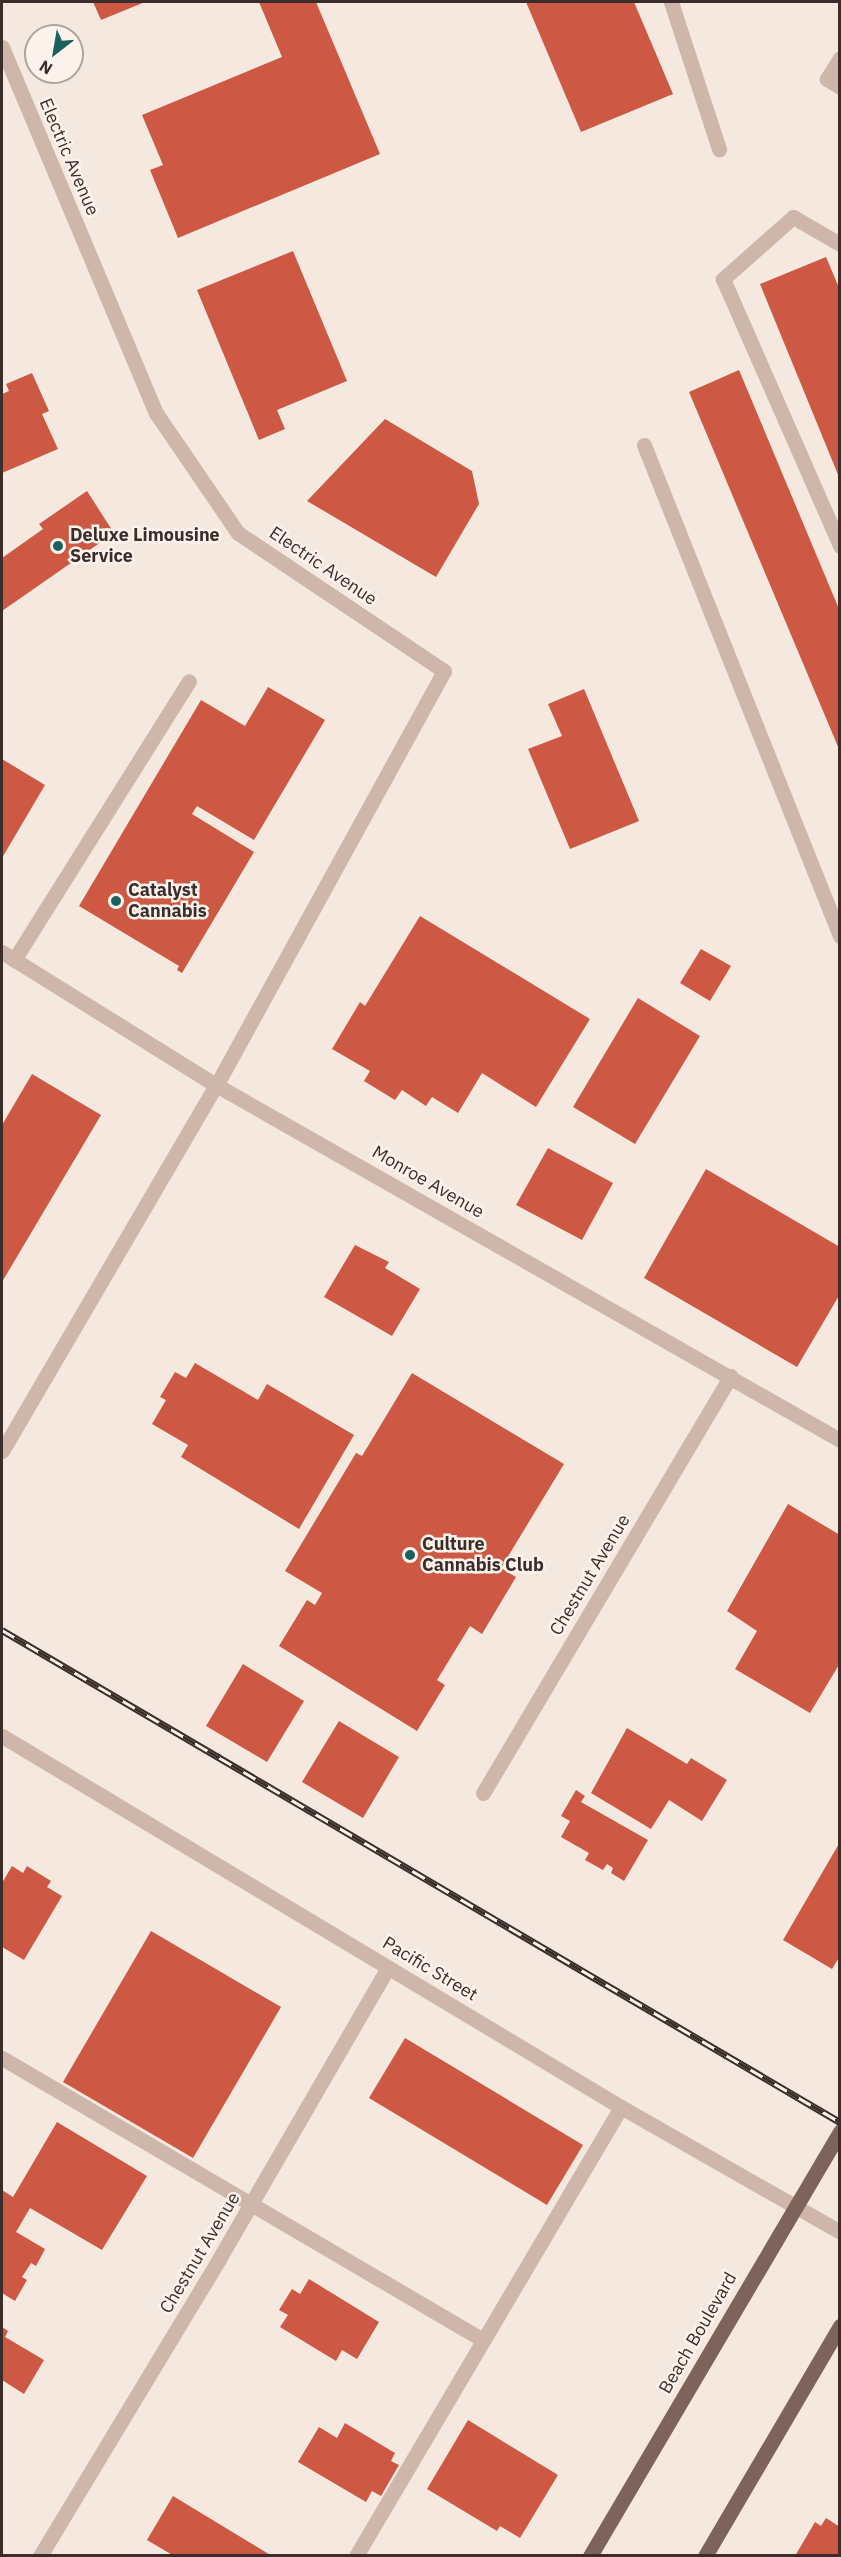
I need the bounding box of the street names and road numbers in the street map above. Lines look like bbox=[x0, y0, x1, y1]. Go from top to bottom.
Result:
street label: Electric Avenue bbox=[35, 95, 103, 219]
street label: Electric Avenue bbox=[265, 522, 381, 610]
street label: Monroe Avenue bbox=[368, 1141, 488, 1223]
street label: Chestnut Avenue bbox=[545, 1511, 635, 1639]
street label: Pacific Street bbox=[379, 1932, 481, 2006]
street label: Chestnut Avenue bbox=[155, 2189, 245, 2317]
street label: Beach Boulevard bbox=[654, 2268, 742, 2398]

